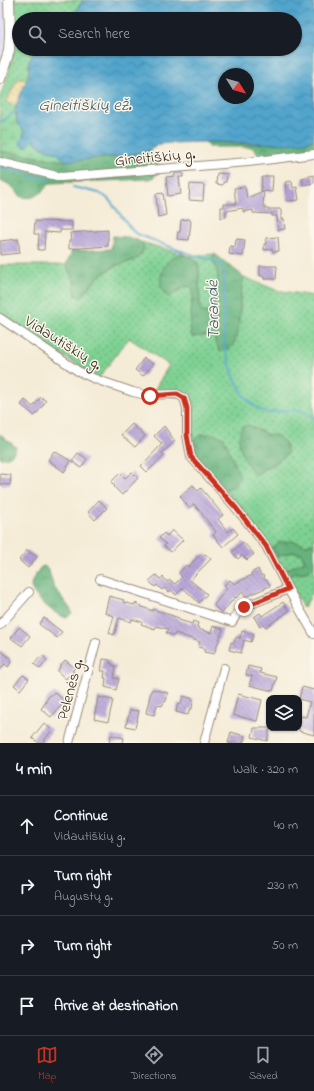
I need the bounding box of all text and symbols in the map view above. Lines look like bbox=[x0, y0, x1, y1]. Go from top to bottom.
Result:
search box bbox=[12, 12, 302, 56]
icon: search bbox=[26, 23, 48, 45]
text: Search here bbox=[58, 23, 130, 45]
north arrow bbox=[218, 68, 254, 104]
water label: Gineitiškių ež. bbox=[39, 93, 132, 118]
street label: Gineitiškių g. bbox=[114, 143, 196, 173]
water label: Tarandė bbox=[200, 279, 227, 340]
street label: Vidautiškių g. bbox=[19, 310, 107, 377]
route start bbox=[141, 387, 159, 405]
route end bbox=[235, 598, 253, 616]
street label: Pelenės g. bbox=[51, 656, 91, 723]
map controls bbox=[266, 695, 302, 731]
button: layers bbox=[266, 695, 302, 731]
text: 4 min bbox=[16, 757, 52, 782]
text: Walk · 320 m bbox=[233, 760, 298, 779]
text: Continue bbox=[54, 805, 108, 827]
icon: ahead bbox=[16, 815, 38, 837]
text: 40 m bbox=[274, 816, 298, 835]
text: Vidautiškių g. bbox=[54, 827, 125, 846]
text: Turn right bbox=[54, 865, 112, 887]
icon: right bbox=[16, 875, 38, 897]
text: 230 m bbox=[267, 876, 298, 895]
text: Augustų g. bbox=[54, 887, 113, 906]
icon: right bbox=[16, 935, 38, 957]
text: Turn right bbox=[54, 935, 112, 957]
text: 50 m bbox=[272, 936, 298, 955]
icon: arrive bbox=[16, 995, 38, 1017]
text: Arrive at destination bbox=[54, 995, 178, 1017]
tab: Map bbox=[36, 1044, 58, 1084]
tab: Directions bbox=[131, 1044, 177, 1084]
tab: Saved bbox=[249, 1044, 278, 1084]

